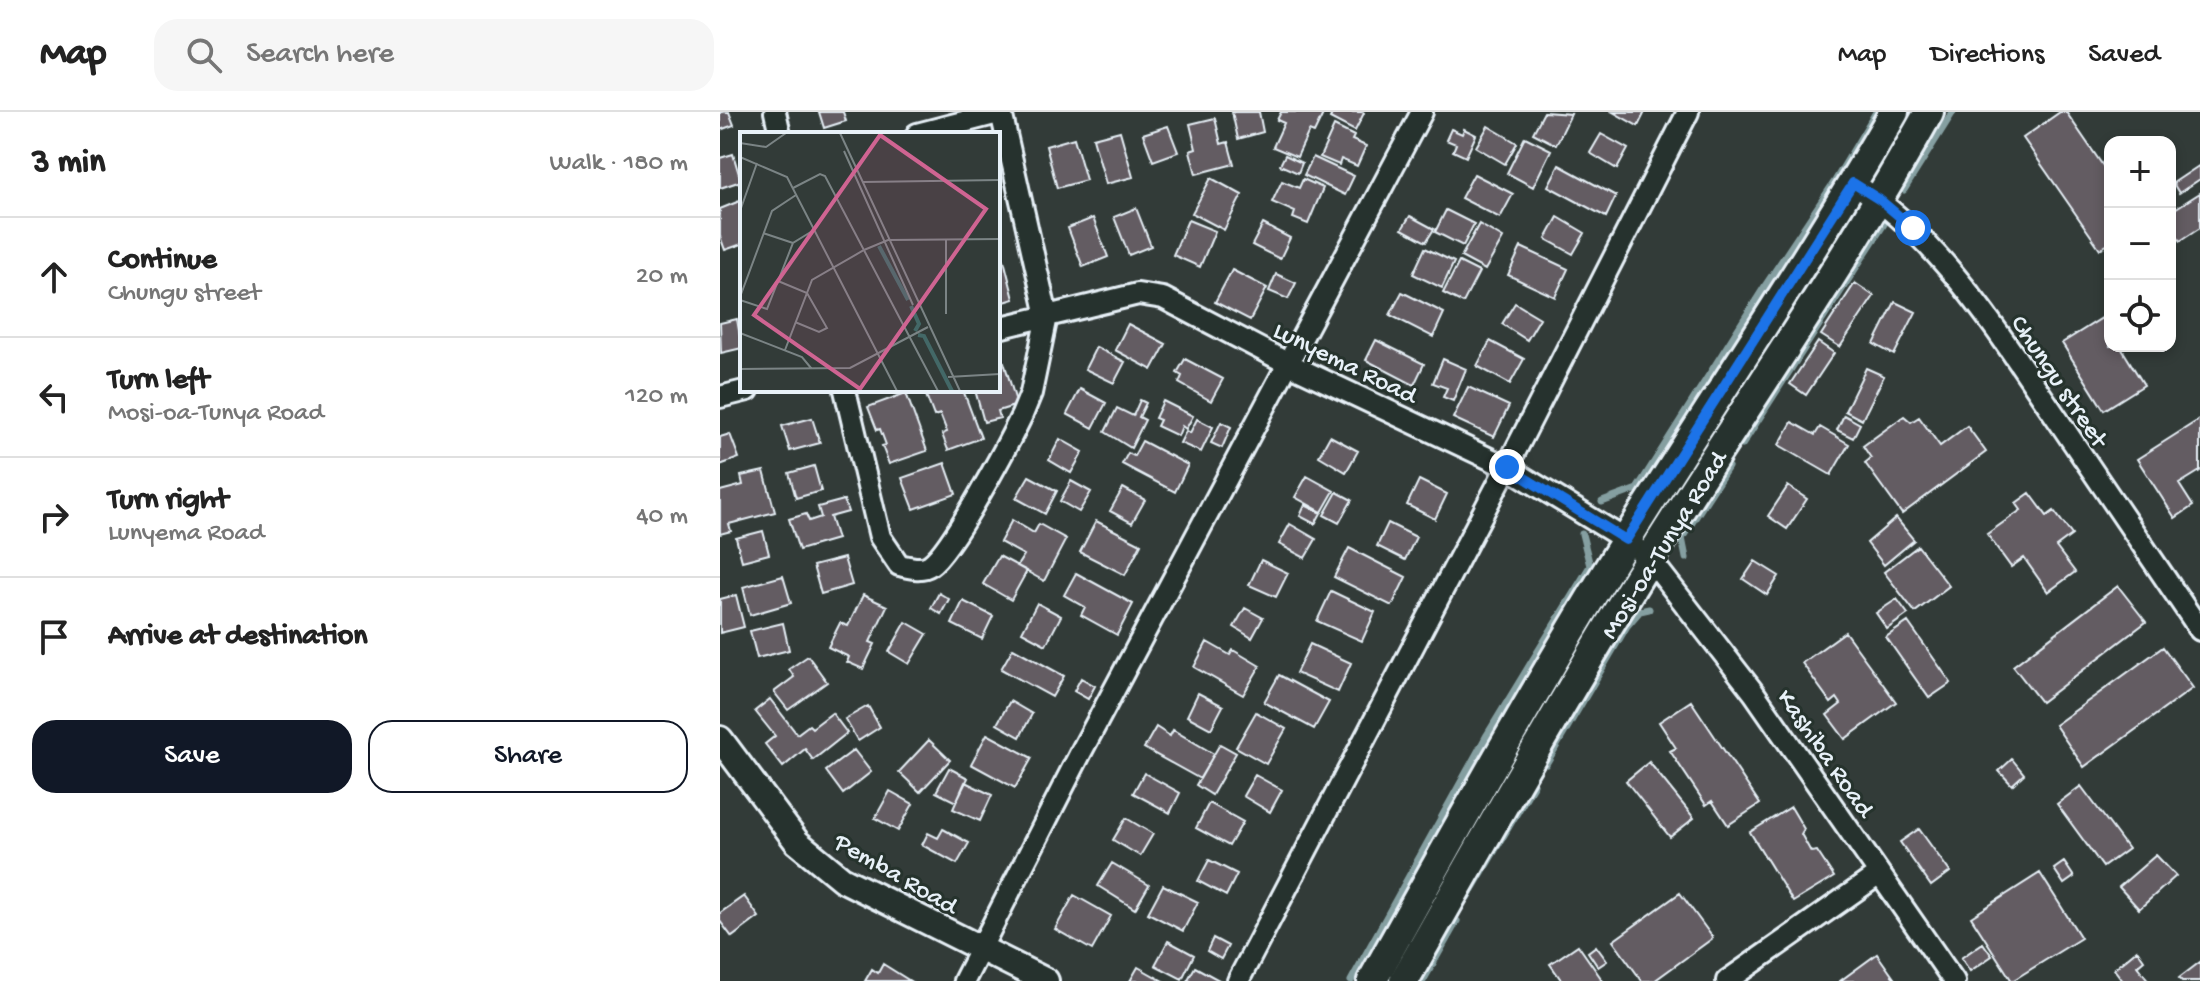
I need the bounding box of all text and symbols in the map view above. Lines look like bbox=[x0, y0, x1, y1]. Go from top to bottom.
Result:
search box bbox=[154, 19, 714, 91]
text: Map bbox=[40, 33, 106, 77]
icon: search bbox=[182, 33, 226, 77]
text: Search here bbox=[246, 38, 394, 73]
text: Map bbox=[1838, 39, 1886, 72]
text: Directions bbox=[1930, 39, 2044, 72]
text: Saved bbox=[2088, 39, 2160, 72]
inset map bbox=[740, 132, 1000, 392]
map controls bbox=[2104, 136, 2176, 352]
button: + bbox=[2104, 136, 2176, 208]
text: 3 min bbox=[32, 144, 105, 184]
text: Walk · 180 m bbox=[550, 149, 688, 180]
button: − bbox=[2104, 208, 2176, 280]
route start bbox=[1895, 210, 1931, 246]
text: Continue bbox=[108, 244, 217, 279]
icon: ahead bbox=[32, 255, 76, 299]
text: 20 m bbox=[636, 262, 688, 293]
text: Chungu street bbox=[108, 279, 261, 310]
button: locate bbox=[2104, 280, 2176, 352]
street label: Chungu street bbox=[2002, 311, 2114, 456]
street label: Lunyema Road bbox=[1267, 317, 1423, 414]
text: Turn left bbox=[108, 364, 209, 399]
icon: left bbox=[32, 375, 76, 419]
text: 120 m bbox=[625, 382, 688, 413]
text: Mosi-oa-Tunya Road bbox=[108, 399, 324, 430]
street label: Mosi-oa-Tunya Road bbox=[1596, 445, 1737, 646]
route end bbox=[1489, 449, 1525, 485]
text: Turn right bbox=[108, 484, 228, 519]
icon: right bbox=[32, 495, 76, 539]
text: 40 m bbox=[636, 502, 688, 533]
text: Lunyema Road bbox=[108, 519, 264, 550]
icon: arrive bbox=[32, 615, 76, 659]
text: Arrive at destination bbox=[108, 620, 368, 655]
street label: Kashiba Road bbox=[1768, 685, 1880, 826]
button: Save bbox=[32, 720, 352, 793]
button: Share bbox=[368, 720, 688, 793]
street label: Pemba Road bbox=[827, 828, 963, 925]

